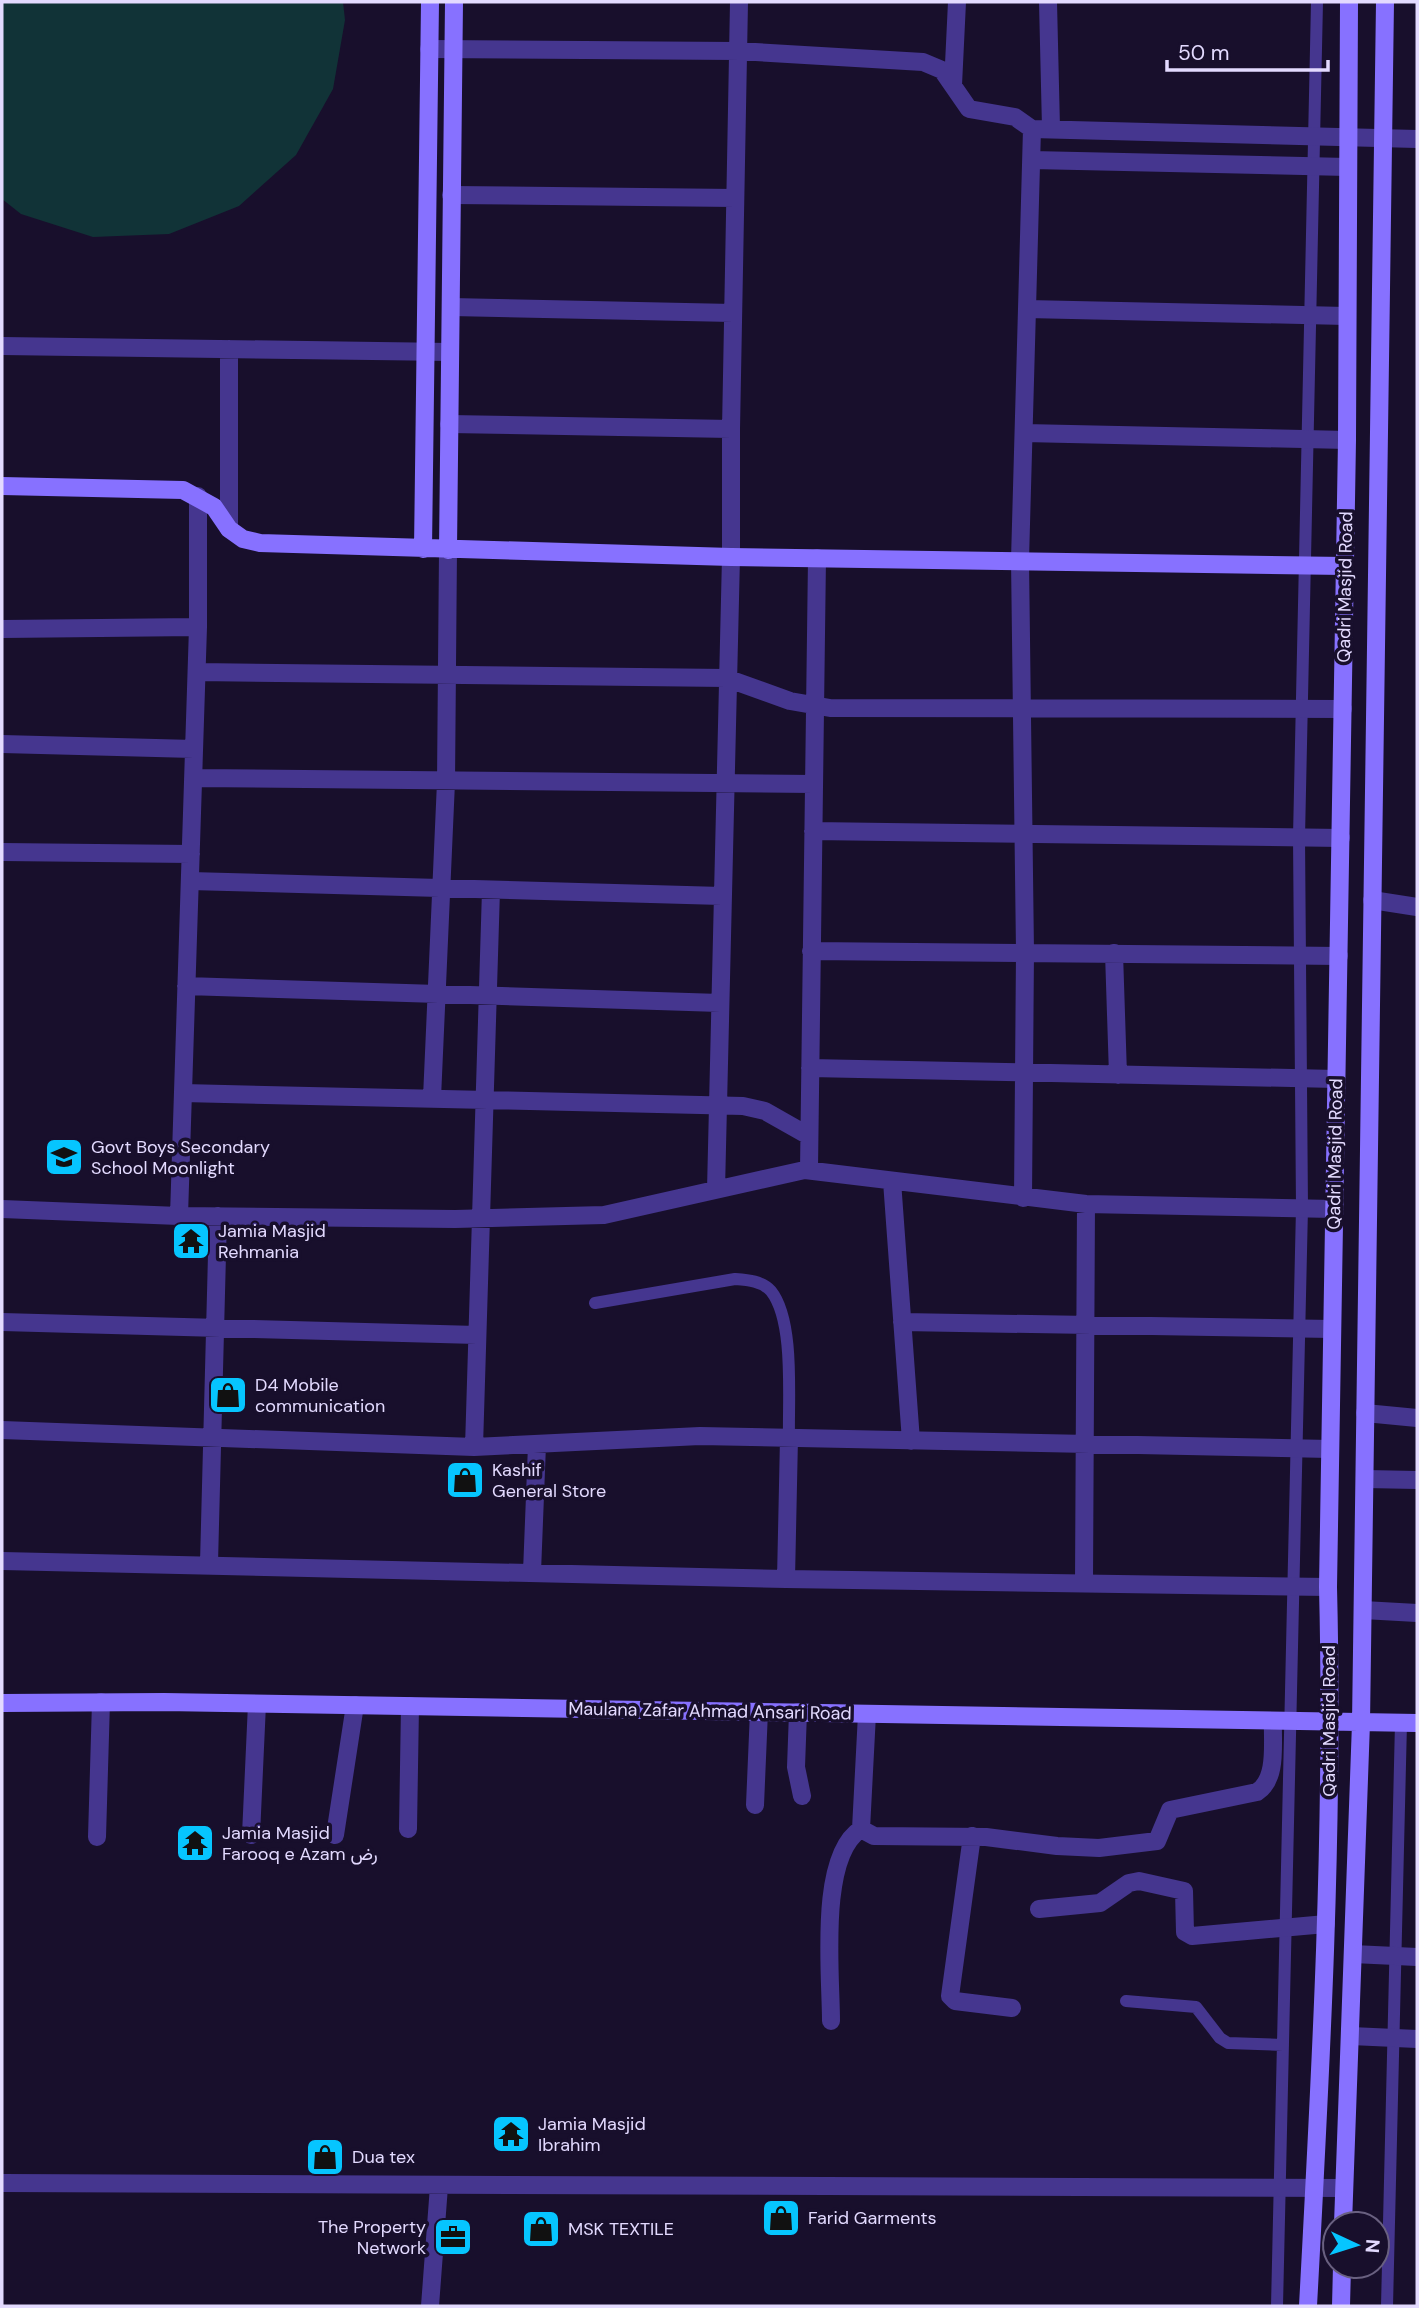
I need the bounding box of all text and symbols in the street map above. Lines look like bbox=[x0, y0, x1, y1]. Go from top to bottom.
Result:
scale bar bbox=[1167, 28, 1328, 72]
text: 50 m bbox=[1178, 39, 1229, 67]
street label: Qadri Masjid Road bbox=[1332, 511, 1358, 663]
street label: Qadri Masjid Road bbox=[1322, 1078, 1348, 1230]
place label: Govt Boys Secondary School Moonlight bbox=[91, 1135, 270, 1180]
school or university icon: Govt Boys Secondary School Moonlight bbox=[43, 1136, 85, 1178]
place label: Jamia Masjid Rehmania bbox=[218, 1219, 326, 1264]
temple icon: Jamia Masjid Rehmania bbox=[170, 1220, 212, 1262]
place label: D4 Mobile communication bbox=[255, 1373, 385, 1418]
shop icon: D4 Mobile communication bbox=[207, 1374, 249, 1416]
place label: Kashif General Store bbox=[492, 1458, 606, 1503]
shop icon: Kashif General Store bbox=[444, 1459, 486, 1501]
street label: Qadri Masjid Road bbox=[1317, 1645, 1341, 1797]
street label: Maulana Zafar Ahmad Ansari Road bbox=[568, 1697, 852, 1725]
place label: Jamia Masjid Farooq e Azam رض bbox=[222, 1821, 378, 1866]
temple icon: Jamia Masjid Farooq e Azam رض bbox=[174, 1822, 216, 1864]
place label: Jamia Masjid Ibrahim bbox=[538, 2112, 646, 2157]
temple icon: Jamia Masjid Ibrahim bbox=[490, 2113, 532, 2155]
shop icon: Dua tex bbox=[304, 2136, 346, 2178]
place label: Dua tex bbox=[352, 2145, 415, 2169]
shop icon: Farid Garments bbox=[760, 2197, 802, 2239]
place label: Farid Garments bbox=[808, 2206, 937, 2230]
shop icon: MSK TEXTILE bbox=[520, 2208, 562, 2250]
north arrow bbox=[1321, 2210, 1391, 2280]
place label: The Property Network bbox=[318, 2215, 426, 2260]
office icon: The Property Network bbox=[432, 2216, 474, 2258]
place label: MSK TEXTILE bbox=[568, 2217, 674, 2241]
text: N bbox=[1360, 2238, 1385, 2254]

